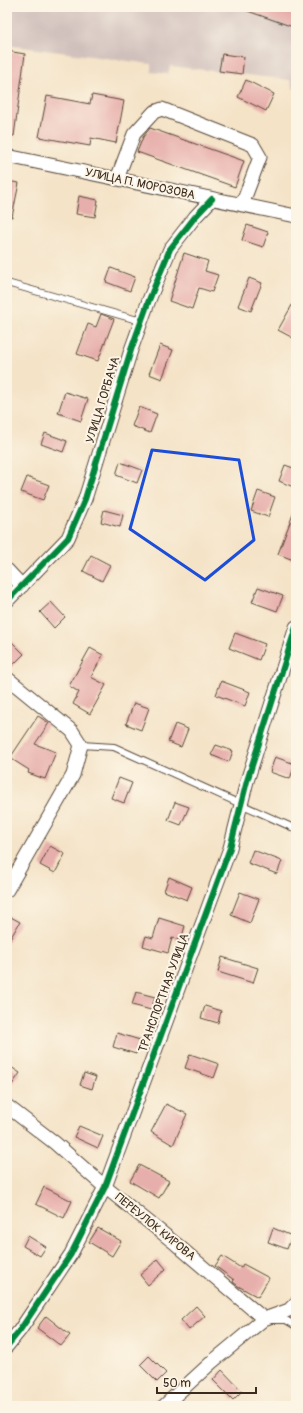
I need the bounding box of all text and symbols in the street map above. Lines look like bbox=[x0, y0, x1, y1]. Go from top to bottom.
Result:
street label: УЛИЦА П. МОРОЗОВА bbox=[84, 165, 197, 203]
street label: УЛИЦА ГОРБАЧА bbox=[83, 355, 123, 445]
street label: ТРАНСПОРТНАЯ УЛИЦА bbox=[135, 931, 193, 1055]
street label: ПЕРЕУЛОК КИРОВА bbox=[112, 1190, 199, 1264]
scale bar bbox=[157, 1369, 256, 1395]
text: 50 m bbox=[163, 1376, 191, 1391]

